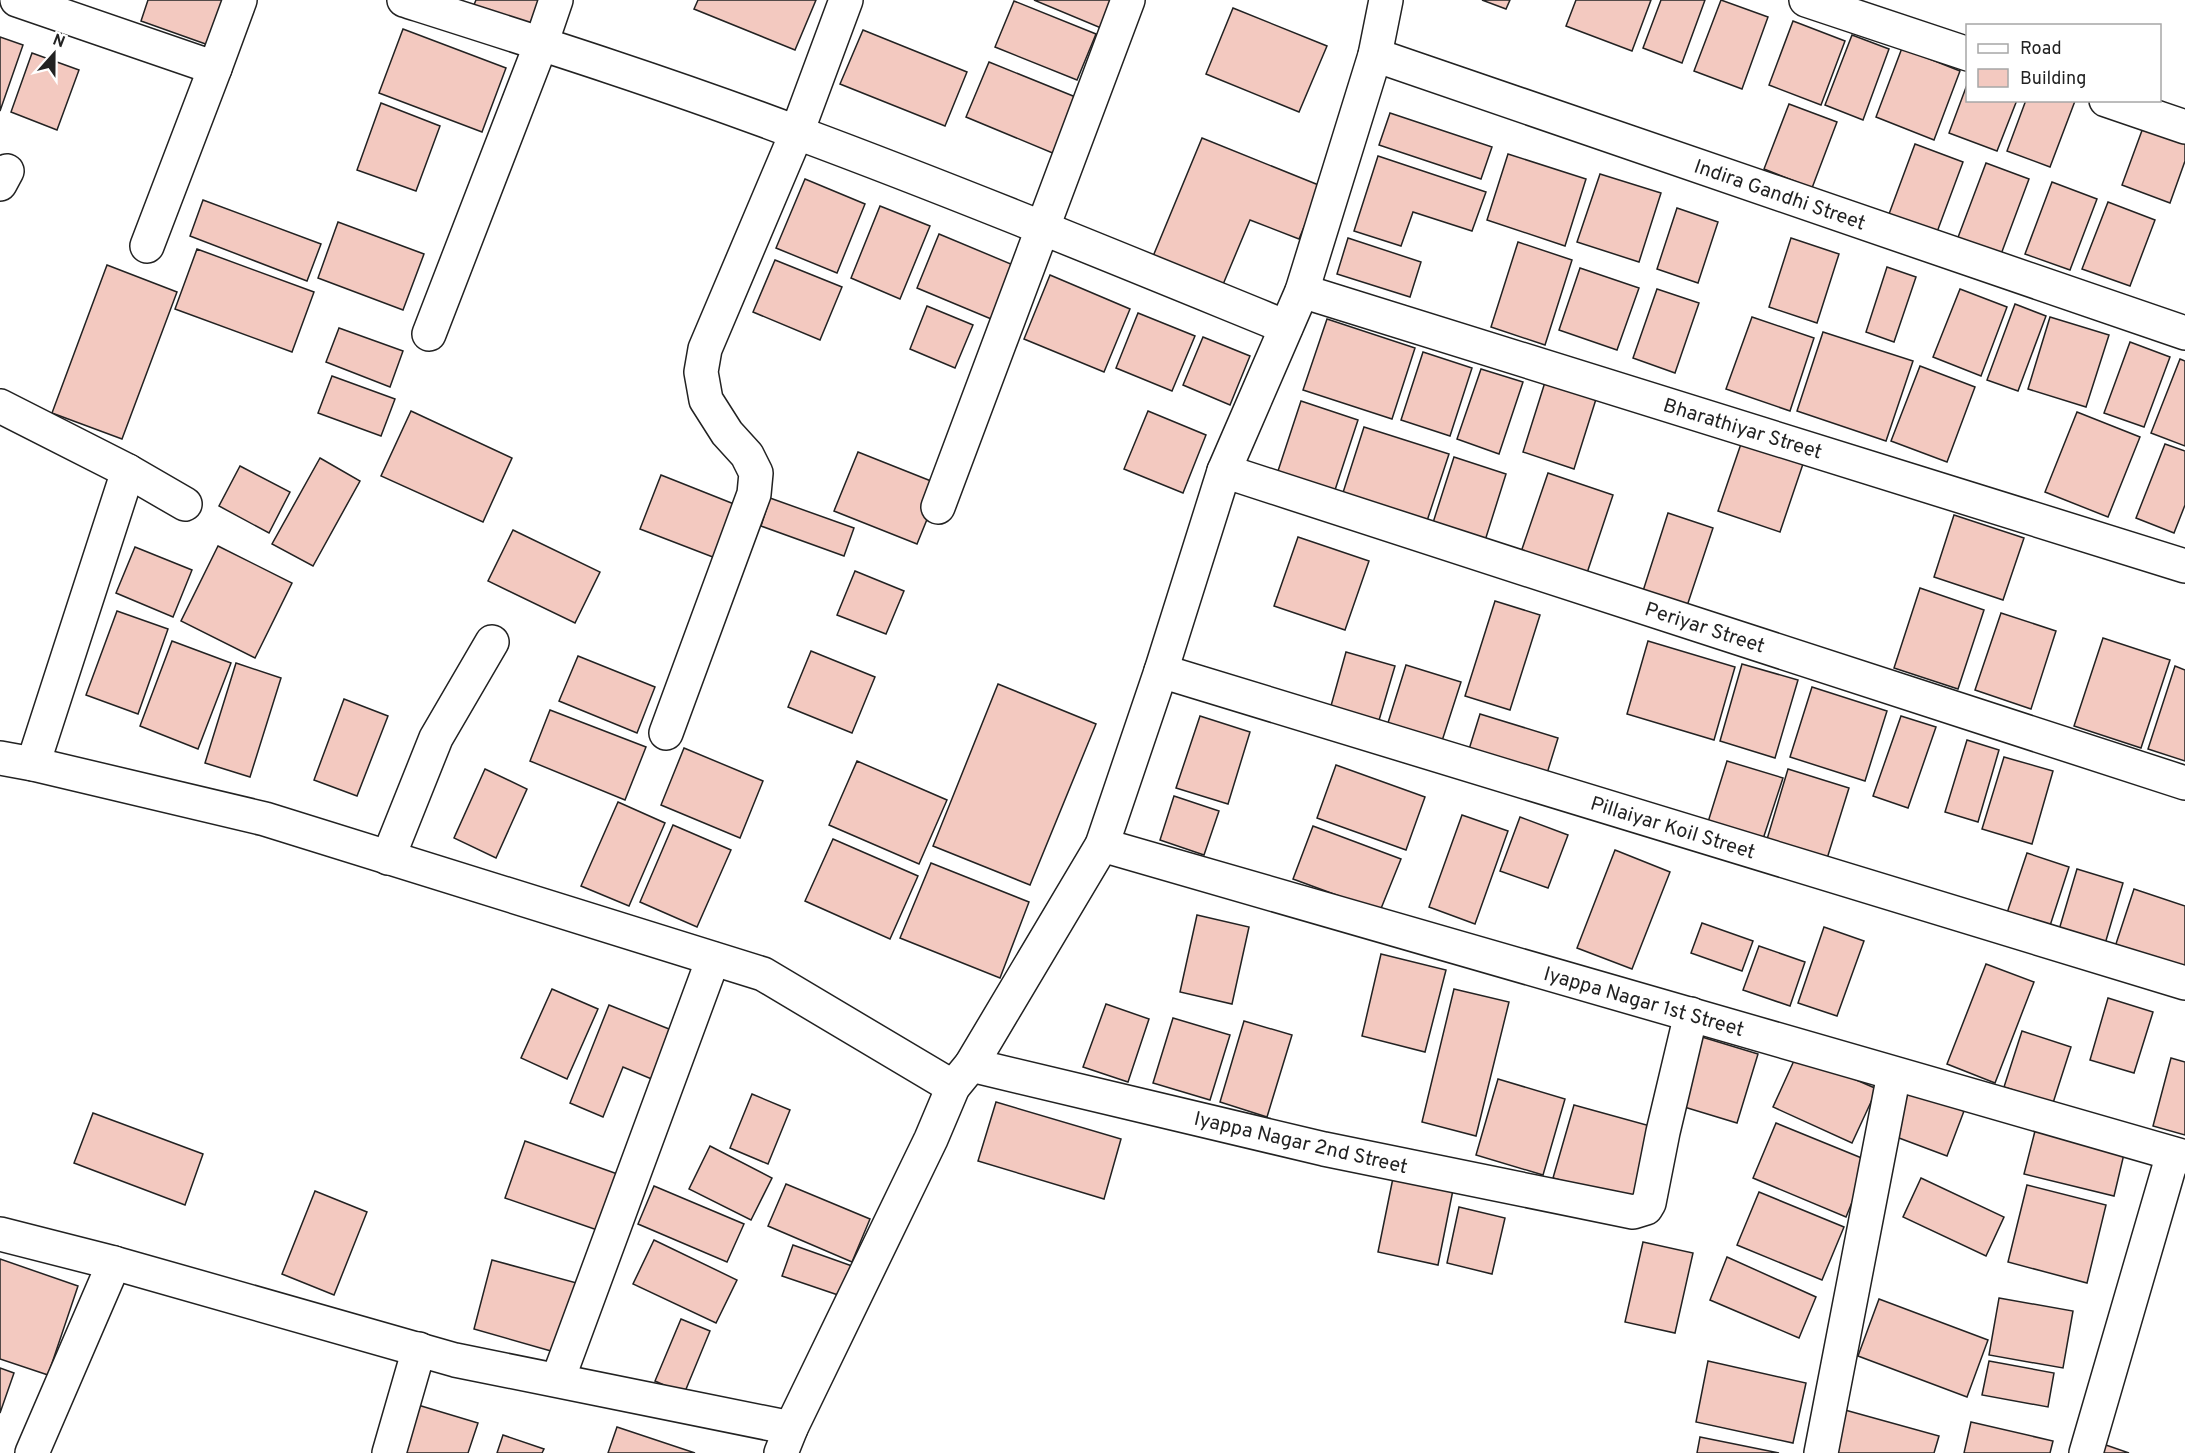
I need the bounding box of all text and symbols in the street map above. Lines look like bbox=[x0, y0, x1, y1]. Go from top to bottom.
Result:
north arrow bbox=[24, 24, 84, 84]
legend bbox=[1966, 24, 2161, 102]
text: N bbox=[50, 30, 68, 53]
text: Road bbox=[2020, 38, 2062, 61]
text: Building bbox=[2020, 68, 2086, 91]
street label: Indira Gandhi Street bbox=[1690, 154, 1868, 237]
street label: Bharathiyar Street bbox=[1660, 393, 1825, 466]
street label: Periyar Street bbox=[1641, 597, 1768, 661]
street label: Pillaiyar Koil Street bbox=[1587, 791, 1758, 866]
street label: Iyappa Nagar 1st Street bbox=[1540, 962, 1747, 1044]
street label: Iyappa Nagar 2nd Street bbox=[1191, 1107, 1410, 1181]

